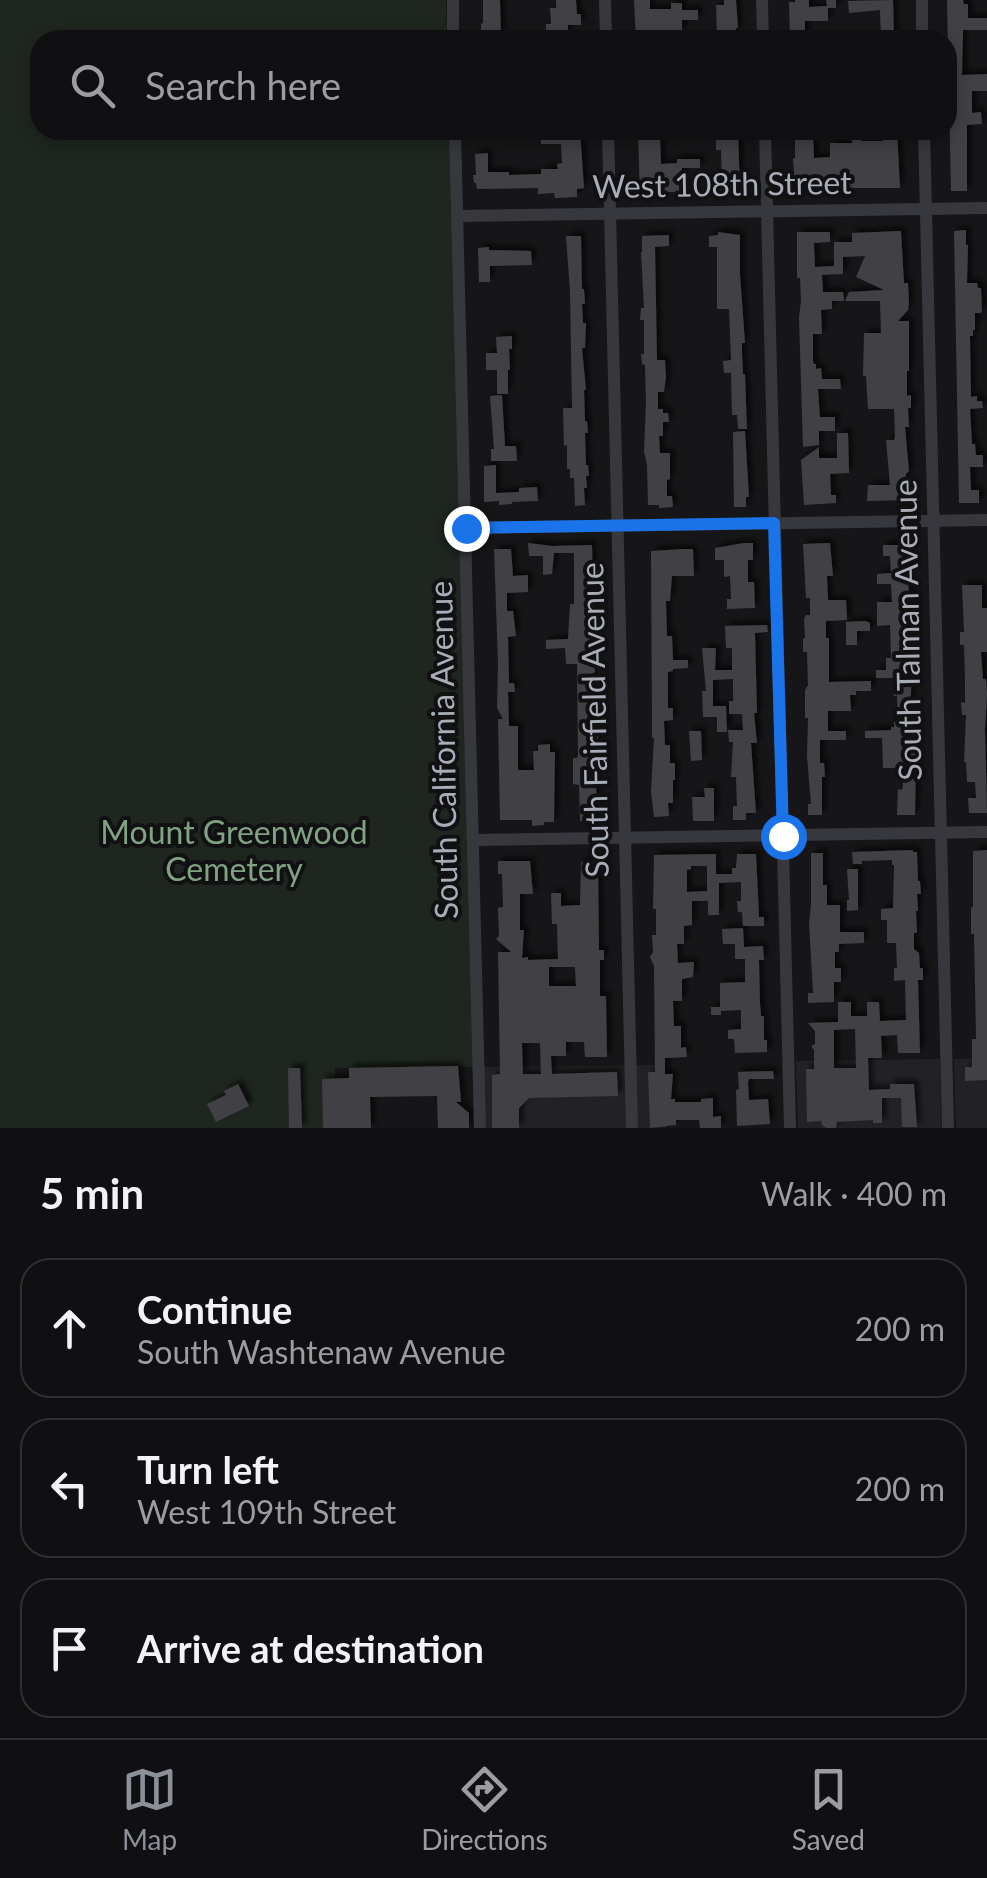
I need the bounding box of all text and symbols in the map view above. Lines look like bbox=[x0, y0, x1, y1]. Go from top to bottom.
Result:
search box bbox=[30, 30, 957, 140]
icon: search bbox=[65, 58, 120, 113]
text: Search here bbox=[145, 62, 341, 108]
street label: West 108th Street bbox=[592, 162, 852, 205]
street label: South Talman Avenue bbox=[884, 479, 929, 781]
route end bbox=[444, 506, 490, 552]
street label: South Fairfield Avenue bbox=[571, 562, 616, 878]
street label: South California Avenue bbox=[420, 581, 465, 919]
park label: Mount Greenwood Cemetery bbox=[100, 812, 368, 888]
route start bbox=[761, 814, 807, 860]
text: 5 min bbox=[40, 1168, 144, 1218]
text: Walk · 400 m bbox=[761, 1174, 947, 1213]
text: Continue bbox=[137, 1286, 292, 1332]
icon: ahead bbox=[42, 1301, 97, 1356]
text: 200 m bbox=[855, 1309, 945, 1348]
text: South Washtenaw Avenue bbox=[137, 1332, 506, 1371]
text: Turn left bbox=[137, 1446, 279, 1492]
icon: left bbox=[42, 1461, 97, 1516]
text: 200 m bbox=[855, 1469, 945, 1508]
text: West 109th Street bbox=[137, 1492, 396, 1531]
icon: arrive bbox=[42, 1621, 97, 1676]
text: Arrive at destination bbox=[137, 1625, 484, 1671]
tab: Map bbox=[122, 1762, 177, 1856]
tab: Directions bbox=[421, 1762, 548, 1856]
tab: Saved bbox=[792, 1762, 865, 1856]

